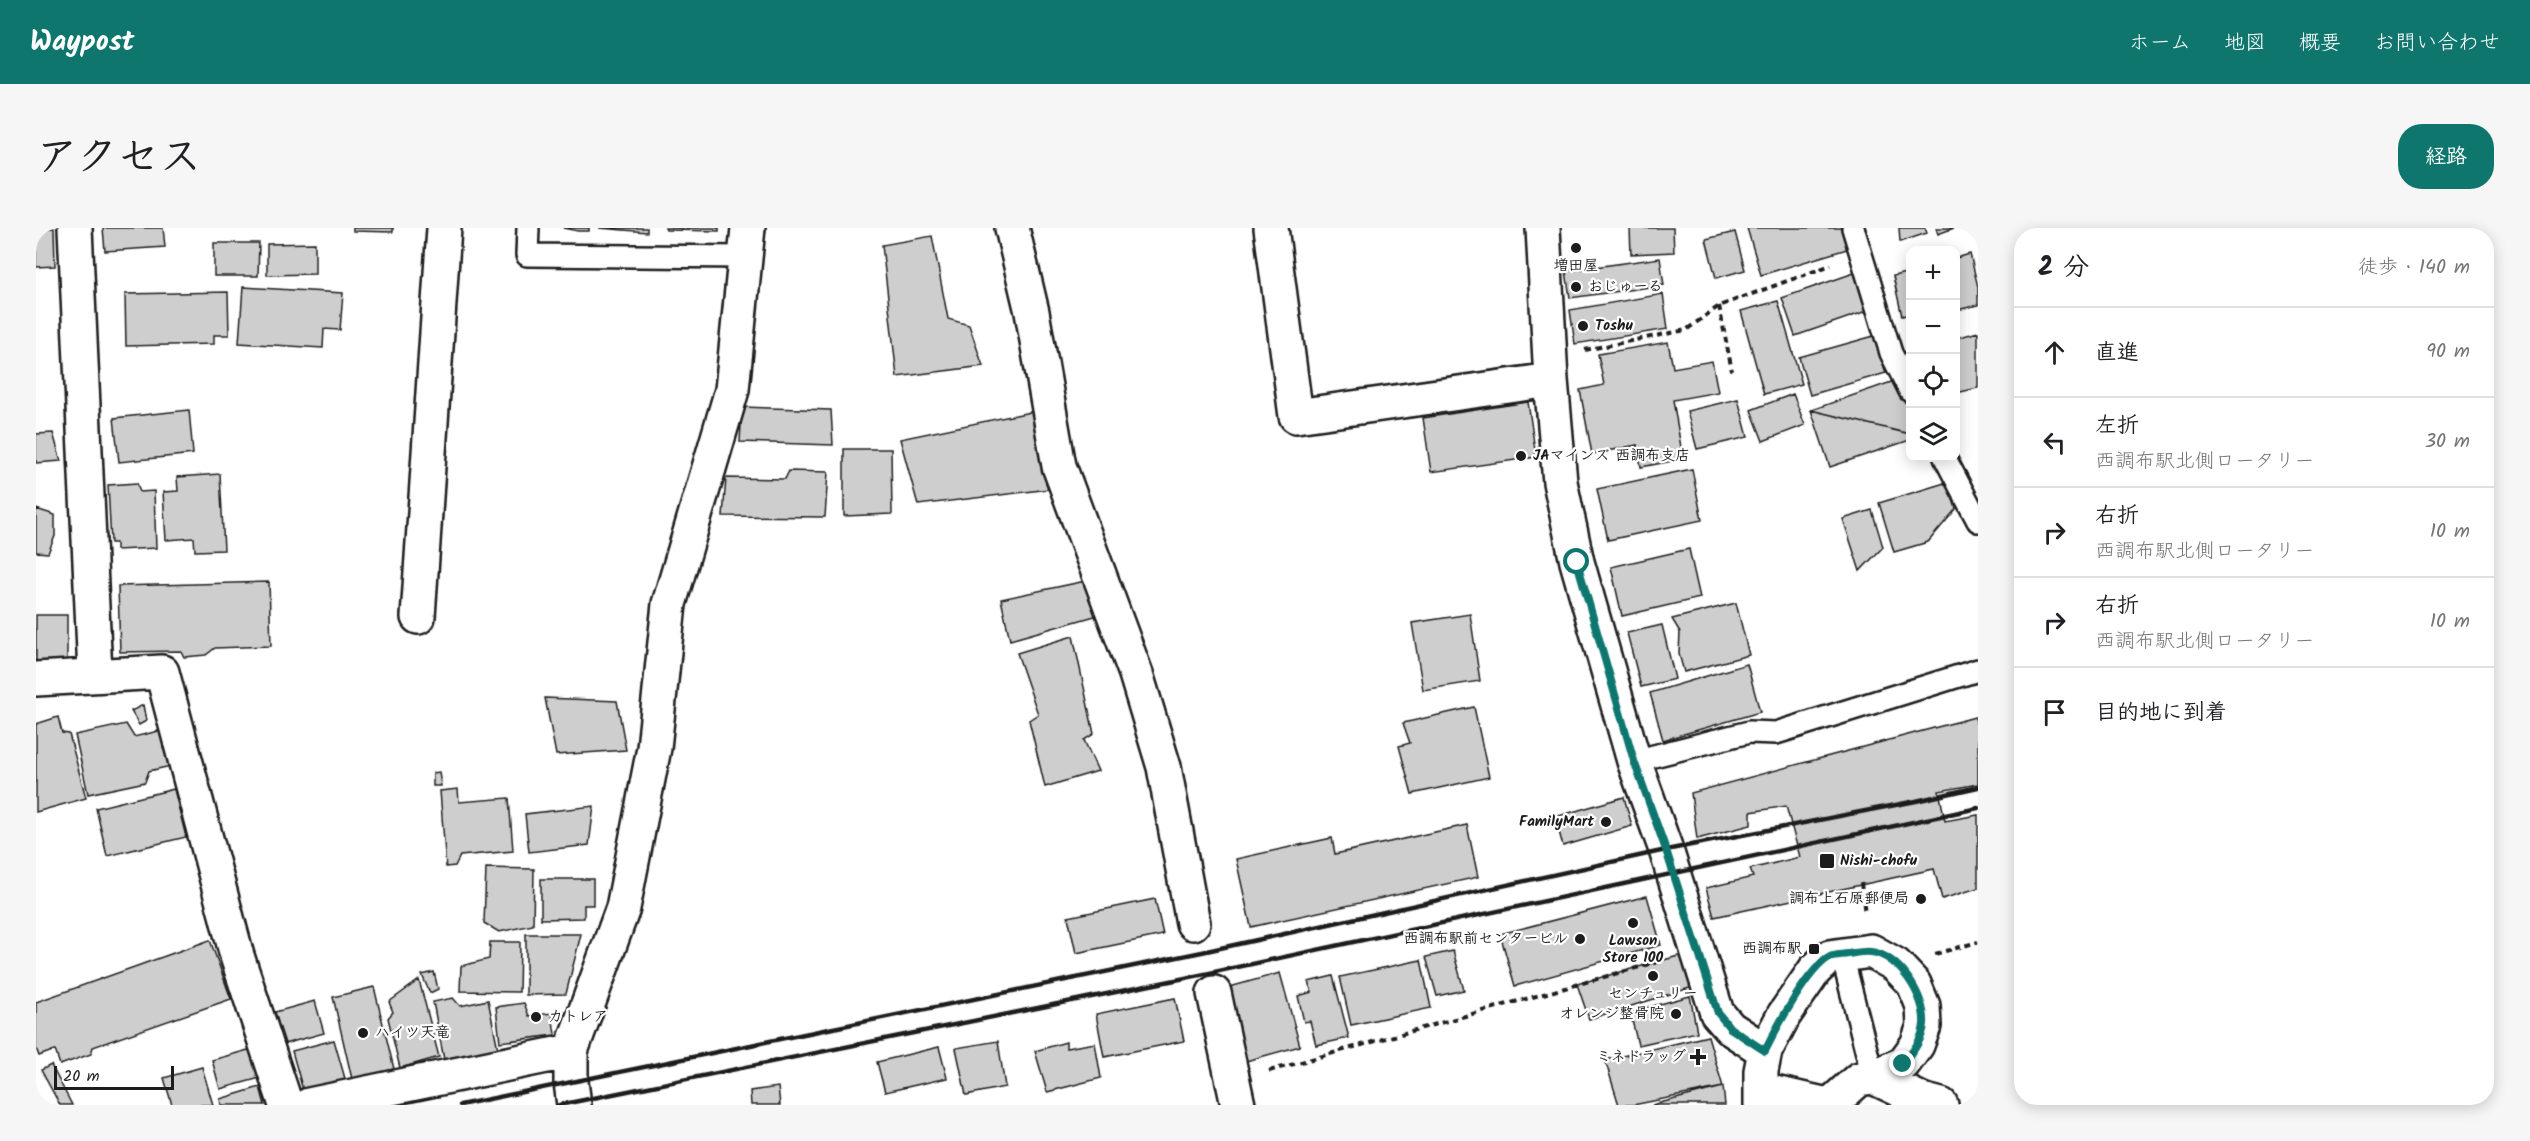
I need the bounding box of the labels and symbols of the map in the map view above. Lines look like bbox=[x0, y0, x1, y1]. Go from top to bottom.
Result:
marker: 増田屋 bbox=[1569, 241, 1583, 255]
place label: 増田屋 bbox=[1553, 254, 1599, 278]
place label: おじゅーる bbox=[1588, 275, 1663, 299]
marker: おじゅーる bbox=[1569, 280, 1583, 294]
place label: Toshu bbox=[1595, 314, 1633, 338]
marker: Toshu bbox=[1576, 319, 1590, 333]
place label: JAマインズ 西調布支店 bbox=[1533, 444, 1690, 468]
marker: JAマインズ 西調布支店 bbox=[1514, 449, 1528, 463]
route start bbox=[1563, 548, 1589, 574]
place label: FamilyMart bbox=[1519, 810, 1594, 834]
marker: FamilyMart bbox=[1599, 815, 1613, 829]
place label: Nishi-chofu bbox=[1840, 849, 1918, 873]
marker: Nishi-chofu bbox=[1818, 852, 1836, 870]
place label: 調布上石原郵便局 bbox=[1789, 887, 1909, 911]
marker: 調布上石原郵便局 bbox=[1914, 892, 1928, 906]
marker: Lawson Store 100 bbox=[1626, 916, 1640, 930]
place label: 西調布駅前センタービル bbox=[1404, 927, 1568, 951]
place label: Lawson Store 100 bbox=[1603, 929, 1663, 970]
marker: 西調布駅前センタービル bbox=[1573, 932, 1587, 946]
place label: 西調布駅 bbox=[1742, 937, 1802, 961]
marker: 西調布駅 bbox=[1807, 942, 1821, 956]
marker: センチュリー bbox=[1646, 969, 1660, 983]
place label: センチュリー bbox=[1608, 982, 1698, 1006]
place label: オレンジ整骨院 bbox=[1559, 1002, 1664, 1026]
place label: カトレア bbox=[548, 1005, 608, 1029]
marker: オレンジ整骨院 bbox=[1669, 1007, 1683, 1021]
marker: カトレア bbox=[529, 1010, 543, 1024]
place label: ハイツ天竜 bbox=[375, 1021, 450, 1045]
marker: ハイツ天竜 bbox=[356, 1026, 370, 1040]
place label: ミネドラッグ bbox=[1596, 1045, 1686, 1069]
marker: ミネドラッグ bbox=[1691, 1050, 1705, 1064]
route end bbox=[1889, 1050, 1915, 1076]
scale bar bbox=[54, 1063, 174, 1090]

